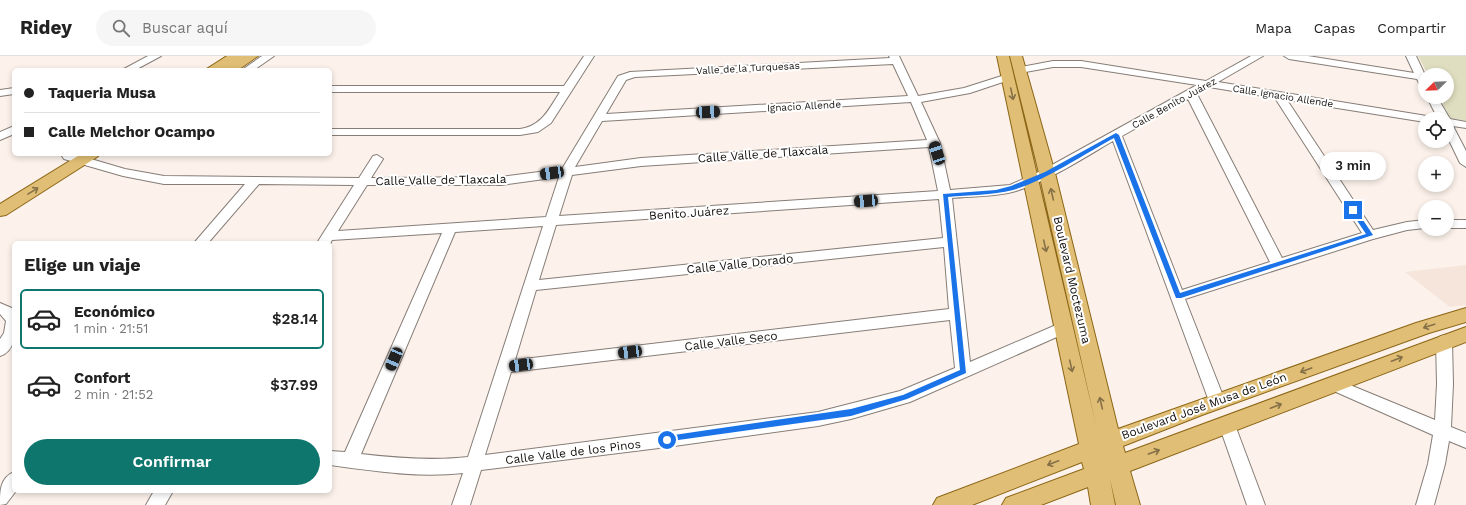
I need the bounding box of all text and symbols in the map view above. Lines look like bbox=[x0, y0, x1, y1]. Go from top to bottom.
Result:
search box bbox=[96, 10, 376, 46]
text: Ridey bbox=[20, 16, 72, 39]
icon: search bbox=[110, 17, 132, 39]
text: Buscar aquí bbox=[142, 19, 228, 37]
text: Mapa bbox=[1255, 20, 1292, 36]
text: Capas bbox=[1314, 20, 1355, 36]
text: Compartir bbox=[1377, 20, 1446, 36]
street label: Valle de la Turquesas bbox=[696, 60, 800, 76]
north arrow bbox=[1418, 68, 1454, 104]
map controls bbox=[1418, 68, 1454, 236]
street label: Calle Benito Juárez bbox=[1130, 75, 1218, 131]
street label: Calle Ignacio Allende bbox=[1232, 83, 1334, 109]
text: Taqueria Musa bbox=[48, 84, 156, 102]
one-way arrow bbox=[1008, 87, 1016, 100]
street label: Ignacio Allende bbox=[767, 99, 841, 113]
car bbox=[696, 105, 720, 119]
button: locate bbox=[1418, 112, 1454, 148]
text: Calle Melchor Ocampo bbox=[48, 123, 215, 141]
car bbox=[928, 140, 946, 166]
street label: Calle Valle de Tlaxcala bbox=[697, 142, 829, 166]
callout: 3 min bbox=[1320, 152, 1386, 180]
button: + bbox=[1418, 156, 1454, 192]
text: 3 min bbox=[1335, 158, 1371, 173]
car bbox=[539, 165, 565, 181]
street label: Calle Valle de Tlaxcala bbox=[375, 172, 507, 188]
one-way arrow bbox=[27, 187, 38, 195]
one-way arrow bbox=[1048, 188, 1055, 201]
car bbox=[854, 194, 878, 208]
button: − bbox=[1418, 200, 1454, 236]
route end bbox=[1344, 201, 1362, 219]
street label: Benito Juárez bbox=[648, 203, 730, 223]
street label: Boulevard Moctezuma bbox=[1051, 215, 1094, 345]
one-way arrow bbox=[1041, 240, 1049, 253]
street label: Calle Valle Dorado bbox=[686, 251, 794, 277]
text: Elige un viaje bbox=[24, 254, 141, 275]
icon: car bbox=[26, 301, 62, 337]
text: Económico bbox=[74, 303, 155, 321]
text: $28.14 bbox=[272, 310, 318, 328]
text: 1 min · 21:51 bbox=[74, 321, 148, 336]
one-way arrow bbox=[1422, 323, 1435, 330]
street label: Calle Valle Seco bbox=[684, 328, 778, 354]
car bbox=[617, 345, 643, 359]
car bbox=[384, 346, 404, 372]
one-way arrow bbox=[1391, 355, 1403, 363]
car bbox=[508, 358, 534, 372]
one-way arrow bbox=[1068, 359, 1076, 372]
one-way arrow bbox=[1300, 366, 1312, 374]
icon: car bbox=[26, 367, 62, 403]
text: Confort bbox=[74, 369, 130, 387]
street label: Boulevard José Musa de León bbox=[1120, 370, 1288, 442]
text: $37.99 bbox=[270, 376, 318, 394]
text: 2 min · 21:52 bbox=[74, 387, 153, 402]
one-way arrow bbox=[1097, 396, 1105, 409]
one-way arrow bbox=[1269, 401, 1281, 409]
route start bbox=[658, 431, 676, 449]
street label: Calle Valle de los Pinos bbox=[504, 437, 642, 467]
button: Confirmar bbox=[24, 439, 320, 485]
one-way arrow bbox=[1148, 447, 1160, 455]
one-way arrow bbox=[1048, 460, 1060, 468]

